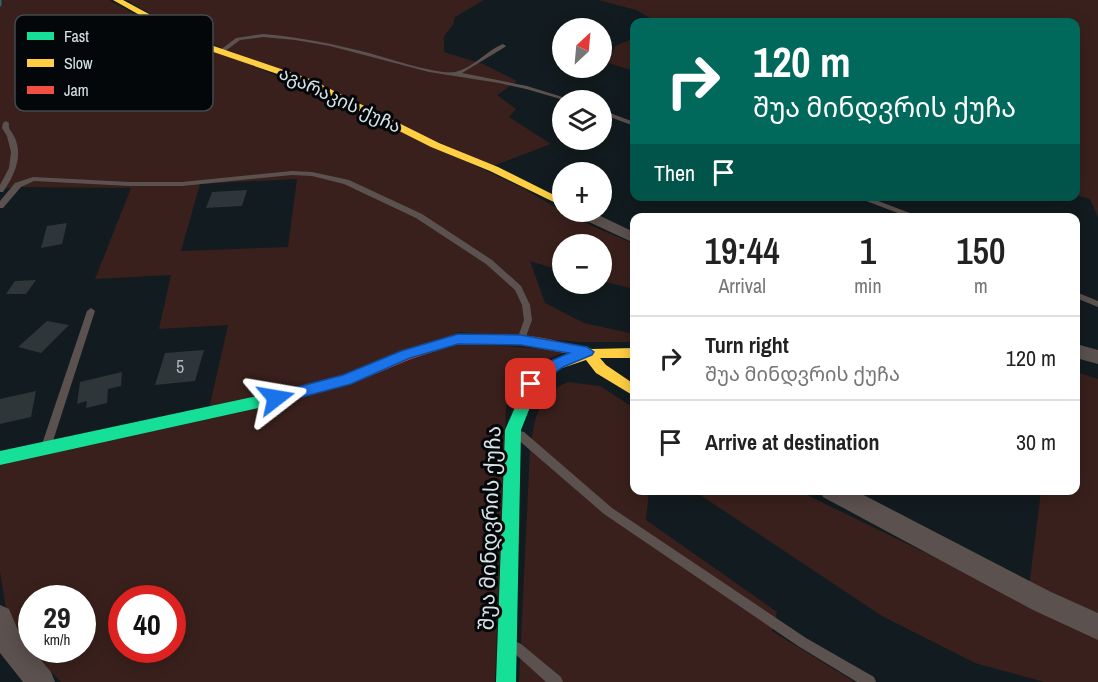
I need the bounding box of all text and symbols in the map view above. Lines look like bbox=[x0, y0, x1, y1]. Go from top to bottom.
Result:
legend bbox=[15, 15, 213, 111]
north arrow bbox=[552, 18, 612, 78]
map controls bbox=[552, 18, 612, 294]
text: Fast bbox=[64, 25, 89, 47]
text: 120 m bbox=[753, 34, 851, 90]
icon: right bbox=[654, 42, 732, 120]
text: Slow bbox=[64, 52, 93, 74]
street label: აგარაკის ქუჩა bbox=[275, 60, 405, 139]
text: Jam bbox=[64, 79, 89, 101]
text: შუა მინდვრის ქუჩა bbox=[753, 89, 1016, 125]
button: layers bbox=[552, 90, 612, 150]
icon: arrive bbox=[707, 156, 740, 189]
text: Then bbox=[654, 158, 695, 188]
button: + bbox=[552, 162, 612, 222]
text: 19:44 bbox=[705, 227, 780, 275]
text: 1 bbox=[860, 227, 876, 275]
text: 150 bbox=[956, 227, 1005, 275]
button: − bbox=[552, 234, 612, 294]
text: Arrival bbox=[718, 272, 766, 299]
text: min bbox=[854, 272, 882, 299]
text: m bbox=[974, 272, 988, 299]
text: Turn right bbox=[705, 330, 789, 360]
icon: right bbox=[654, 342, 687, 375]
text: 120 m bbox=[1006, 343, 1056, 373]
house number: 5 bbox=[176, 354, 184, 379]
pin bbox=[505, 358, 556, 409]
text: შუა მინდვრის ქუჩა bbox=[705, 360, 900, 387]
position arrow bbox=[244, 366, 308, 430]
icon: arrive bbox=[514, 367, 547, 400]
street label: შუა მინდვრის ქუჩა bbox=[471, 425, 508, 631]
icon: arrive bbox=[654, 426, 687, 459]
text: Arrive at destination bbox=[705, 427, 879, 457]
text: 30 m bbox=[1016, 427, 1056, 457]
speed limit sign: 40 bbox=[108, 585, 186, 663]
text: 29 bbox=[43, 597, 71, 637]
text: km/h bbox=[44, 629, 70, 650]

